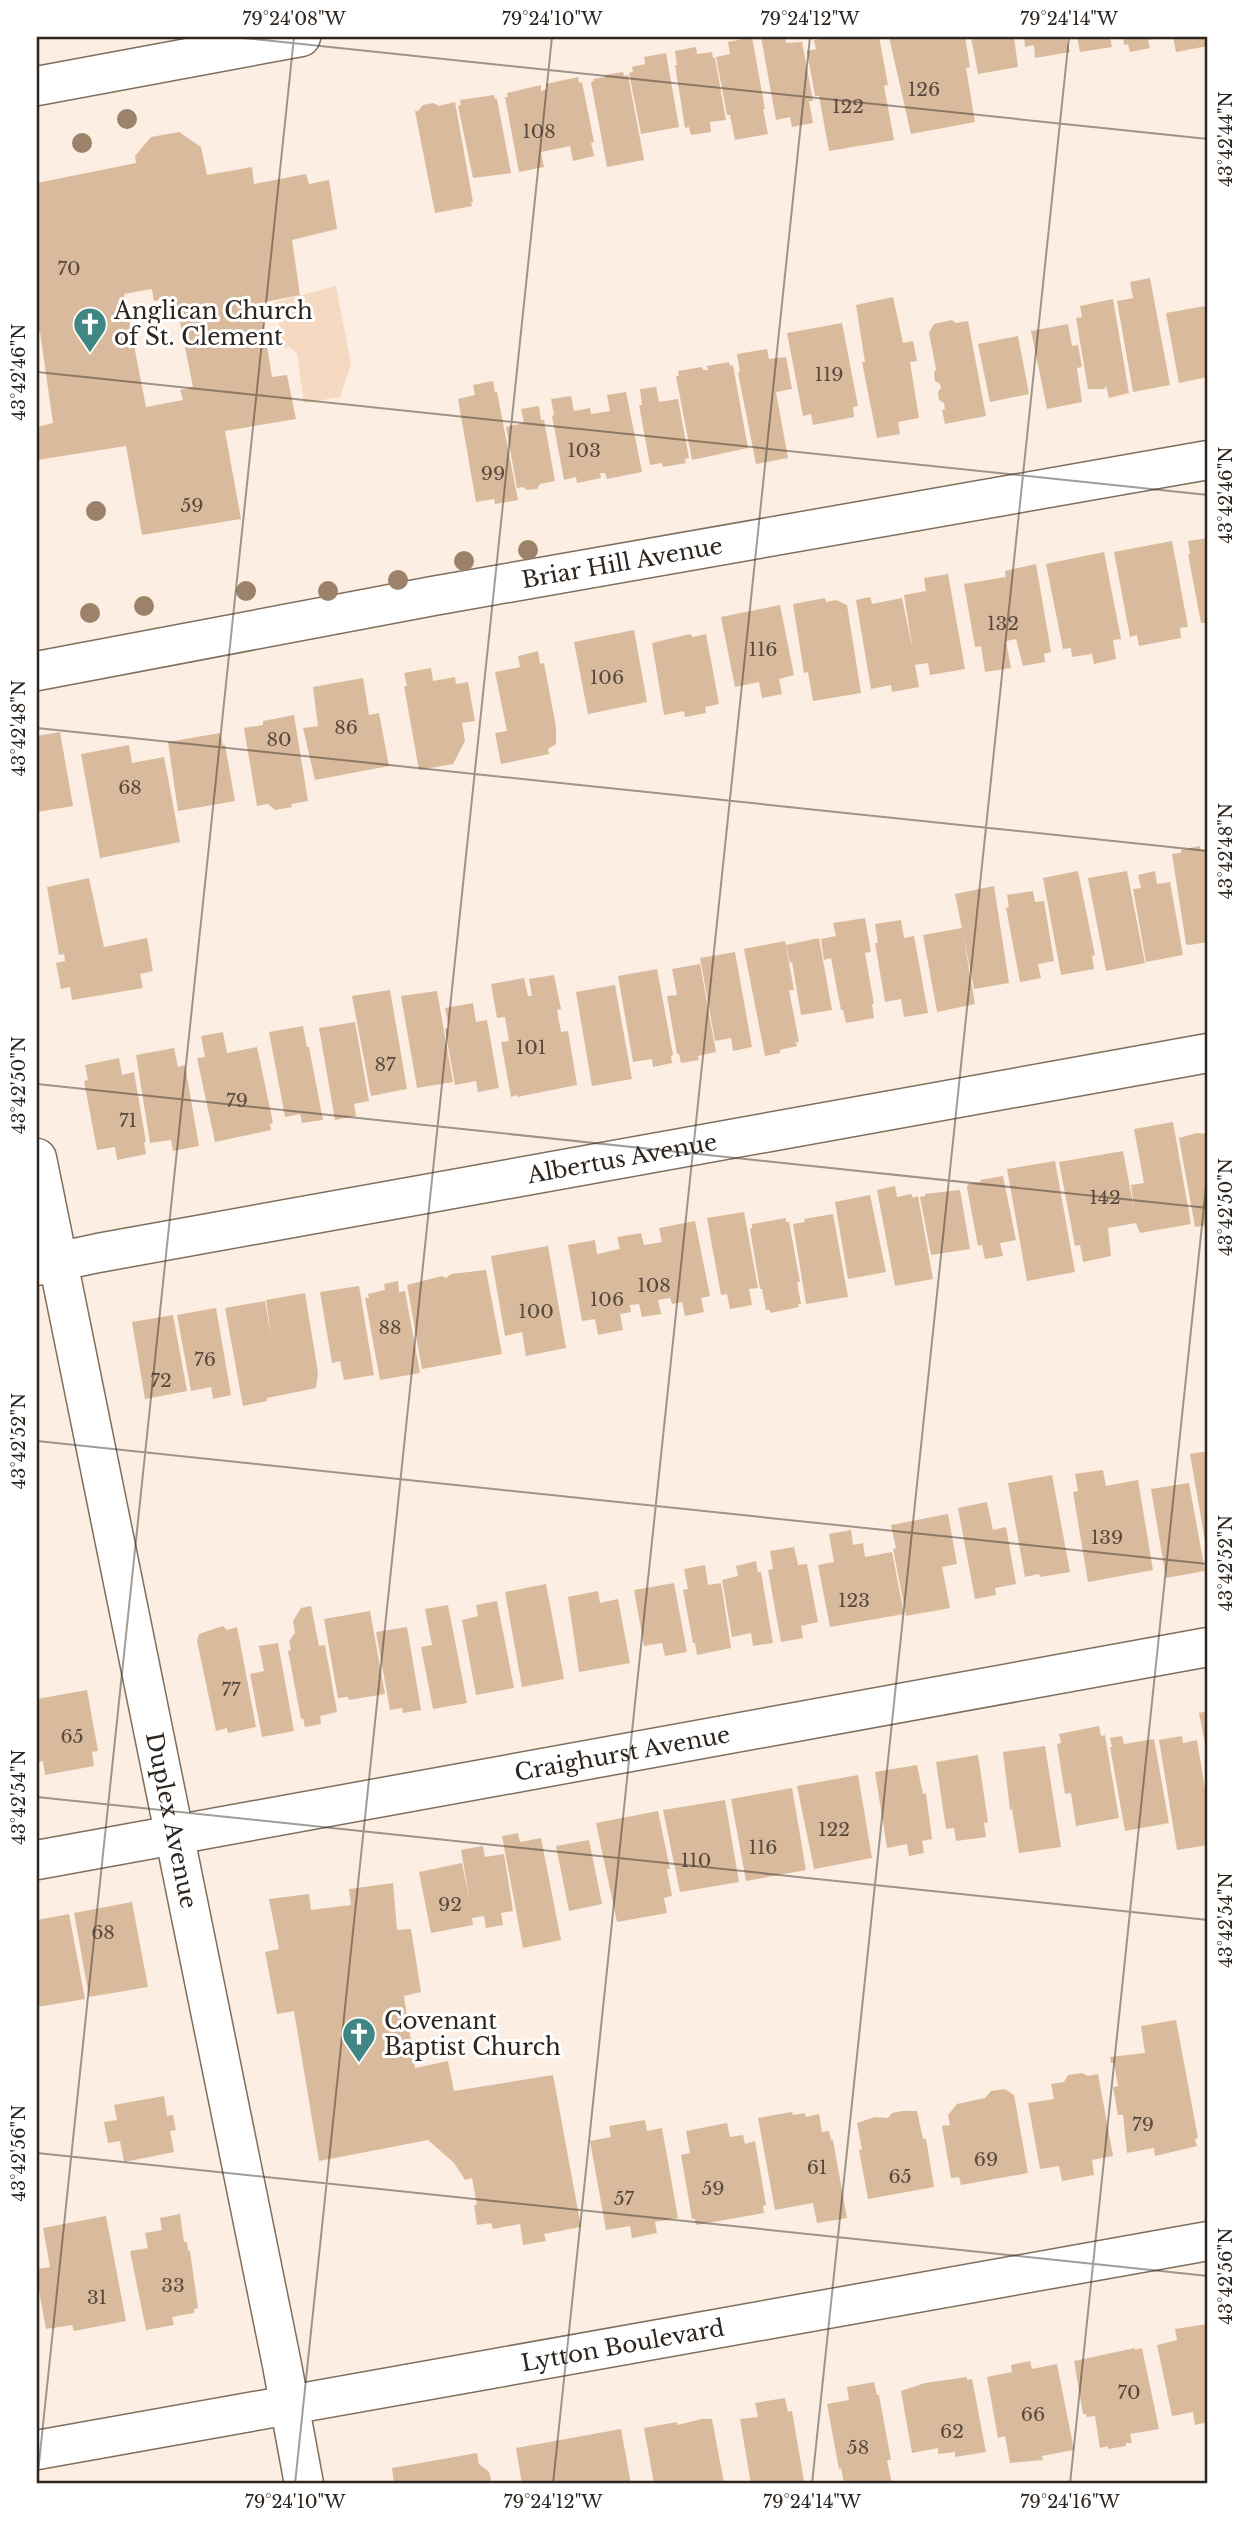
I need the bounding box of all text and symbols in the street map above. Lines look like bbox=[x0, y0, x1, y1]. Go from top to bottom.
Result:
text: 79°24'08"W bbox=[242, 8, 347, 30]
text: 79°24'10"W bbox=[502, 8, 603, 30]
text: 79°24'12"W bbox=[761, 8, 860, 30]
text: 79°24'14"W bbox=[1020, 8, 1119, 30]
house number: 126 bbox=[908, 78, 940, 101]
text: 43°42'44"N bbox=[1215, 91, 1237, 187]
house number: 122 bbox=[832, 95, 864, 118]
house number: 108 bbox=[522, 120, 556, 143]
house number: 70 bbox=[57, 257, 81, 280]
place label: Anglican Church of St. Clement bbox=[113, 297, 313, 351]
church icon: Anglican Church of St. Clement bbox=[71, 305, 109, 354]
text: 43°42'46"N bbox=[8, 324, 30, 420]
house number: 119 bbox=[814, 363, 844, 386]
house number: 103 bbox=[567, 439, 601, 462]
text: 43°42'46"N bbox=[1215, 447, 1237, 543]
house number: 99 bbox=[481, 462, 505, 485]
house number: 59 bbox=[180, 494, 204, 517]
street label: Briar Hill Avenue bbox=[519, 531, 725, 594]
house number: 132 bbox=[987, 612, 1019, 635]
house number: 116 bbox=[748, 638, 778, 661]
house number: 106 bbox=[590, 666, 624, 689]
text: 43°42'48"N bbox=[8, 680, 30, 776]
house number: 86 bbox=[334, 716, 358, 739]
house number: 80 bbox=[266, 728, 292, 751]
house number: 68 bbox=[118, 776, 142, 799]
text: 43°42'48"N bbox=[1215, 803, 1237, 899]
text: 43°42'50"N bbox=[8, 1036, 30, 1134]
house number: 101 bbox=[516, 1036, 546, 1059]
house number: 87 bbox=[374, 1053, 396, 1076]
house number: 79 bbox=[226, 1089, 248, 1112]
house number: 71 bbox=[119, 1109, 137, 1132]
street label: Albertus Avenue bbox=[524, 1128, 719, 1190]
text: 43°42'50"N bbox=[1215, 1158, 1237, 1256]
house number: 142 bbox=[1089, 1186, 1121, 1209]
house number: 108 bbox=[637, 1274, 671, 1297]
house number: 106 bbox=[590, 1288, 624, 1311]
house number: 100 bbox=[518, 1300, 554, 1323]
house number: 88 bbox=[378, 1316, 402, 1339]
house number: 76 bbox=[194, 1348, 216, 1371]
house number: 72 bbox=[150, 1369, 172, 1392]
text: 43°42'52"N bbox=[8, 1393, 30, 1489]
text: 43°42'52"N bbox=[1215, 1515, 1237, 1611]
house number: 139 bbox=[1091, 1526, 1123, 1549]
house number: 123 bbox=[838, 1589, 870, 1612]
house number: 77 bbox=[221, 1678, 241, 1701]
street label: Craighurst Avenue bbox=[512, 1720, 732, 1787]
house number: 65 bbox=[60, 1725, 84, 1748]
street label: Duplex Avenue bbox=[140, 1730, 203, 1911]
text: 43°42'54"N bbox=[8, 1749, 30, 1845]
house number: 122 bbox=[818, 1818, 850, 1841]
house number: 116 bbox=[748, 1836, 778, 1859]
house number: 110 bbox=[681, 1849, 711, 1872]
text: 43°42'54"N bbox=[1215, 1872, 1237, 1968]
house number: 92 bbox=[438, 1893, 462, 1916]
house number: 68 bbox=[91, 1921, 115, 1944]
place label: Covenant Baptist Church bbox=[384, 2007, 561, 2061]
church icon: Covenant Baptist Church bbox=[340, 2015, 378, 2064]
text: 43°42'56"N bbox=[8, 2105, 30, 2201]
house number: 79 bbox=[1132, 2113, 1154, 2136]
house number: 69 bbox=[974, 2148, 998, 2171]
house number: 61 bbox=[807, 2156, 827, 2179]
house number: 65 bbox=[888, 2165, 912, 2188]
house number: 59 bbox=[701, 2177, 725, 2200]
house number: 57 bbox=[614, 2187, 635, 2210]
text: 43°42'56"N bbox=[1215, 2228, 1237, 2324]
house number: 33 bbox=[161, 2274, 185, 2297]
house number: 31 bbox=[87, 2286, 107, 2309]
street label: Lytton Boulevard bbox=[519, 2314, 727, 2377]
house number: 70 bbox=[1117, 2381, 1141, 2404]
house number: 66 bbox=[1021, 2403, 1045, 2426]
house number: 62 bbox=[940, 2420, 964, 2443]
house number: 58 bbox=[847, 2436, 869, 2459]
text: 79°24'10"W bbox=[245, 2491, 346, 2513]
text: 79°24'12"W bbox=[504, 2491, 603, 2513]
text: 79°24'14"W bbox=[763, 2491, 862, 2513]
text: 79°24'16"W bbox=[1020, 2491, 1121, 2513]

